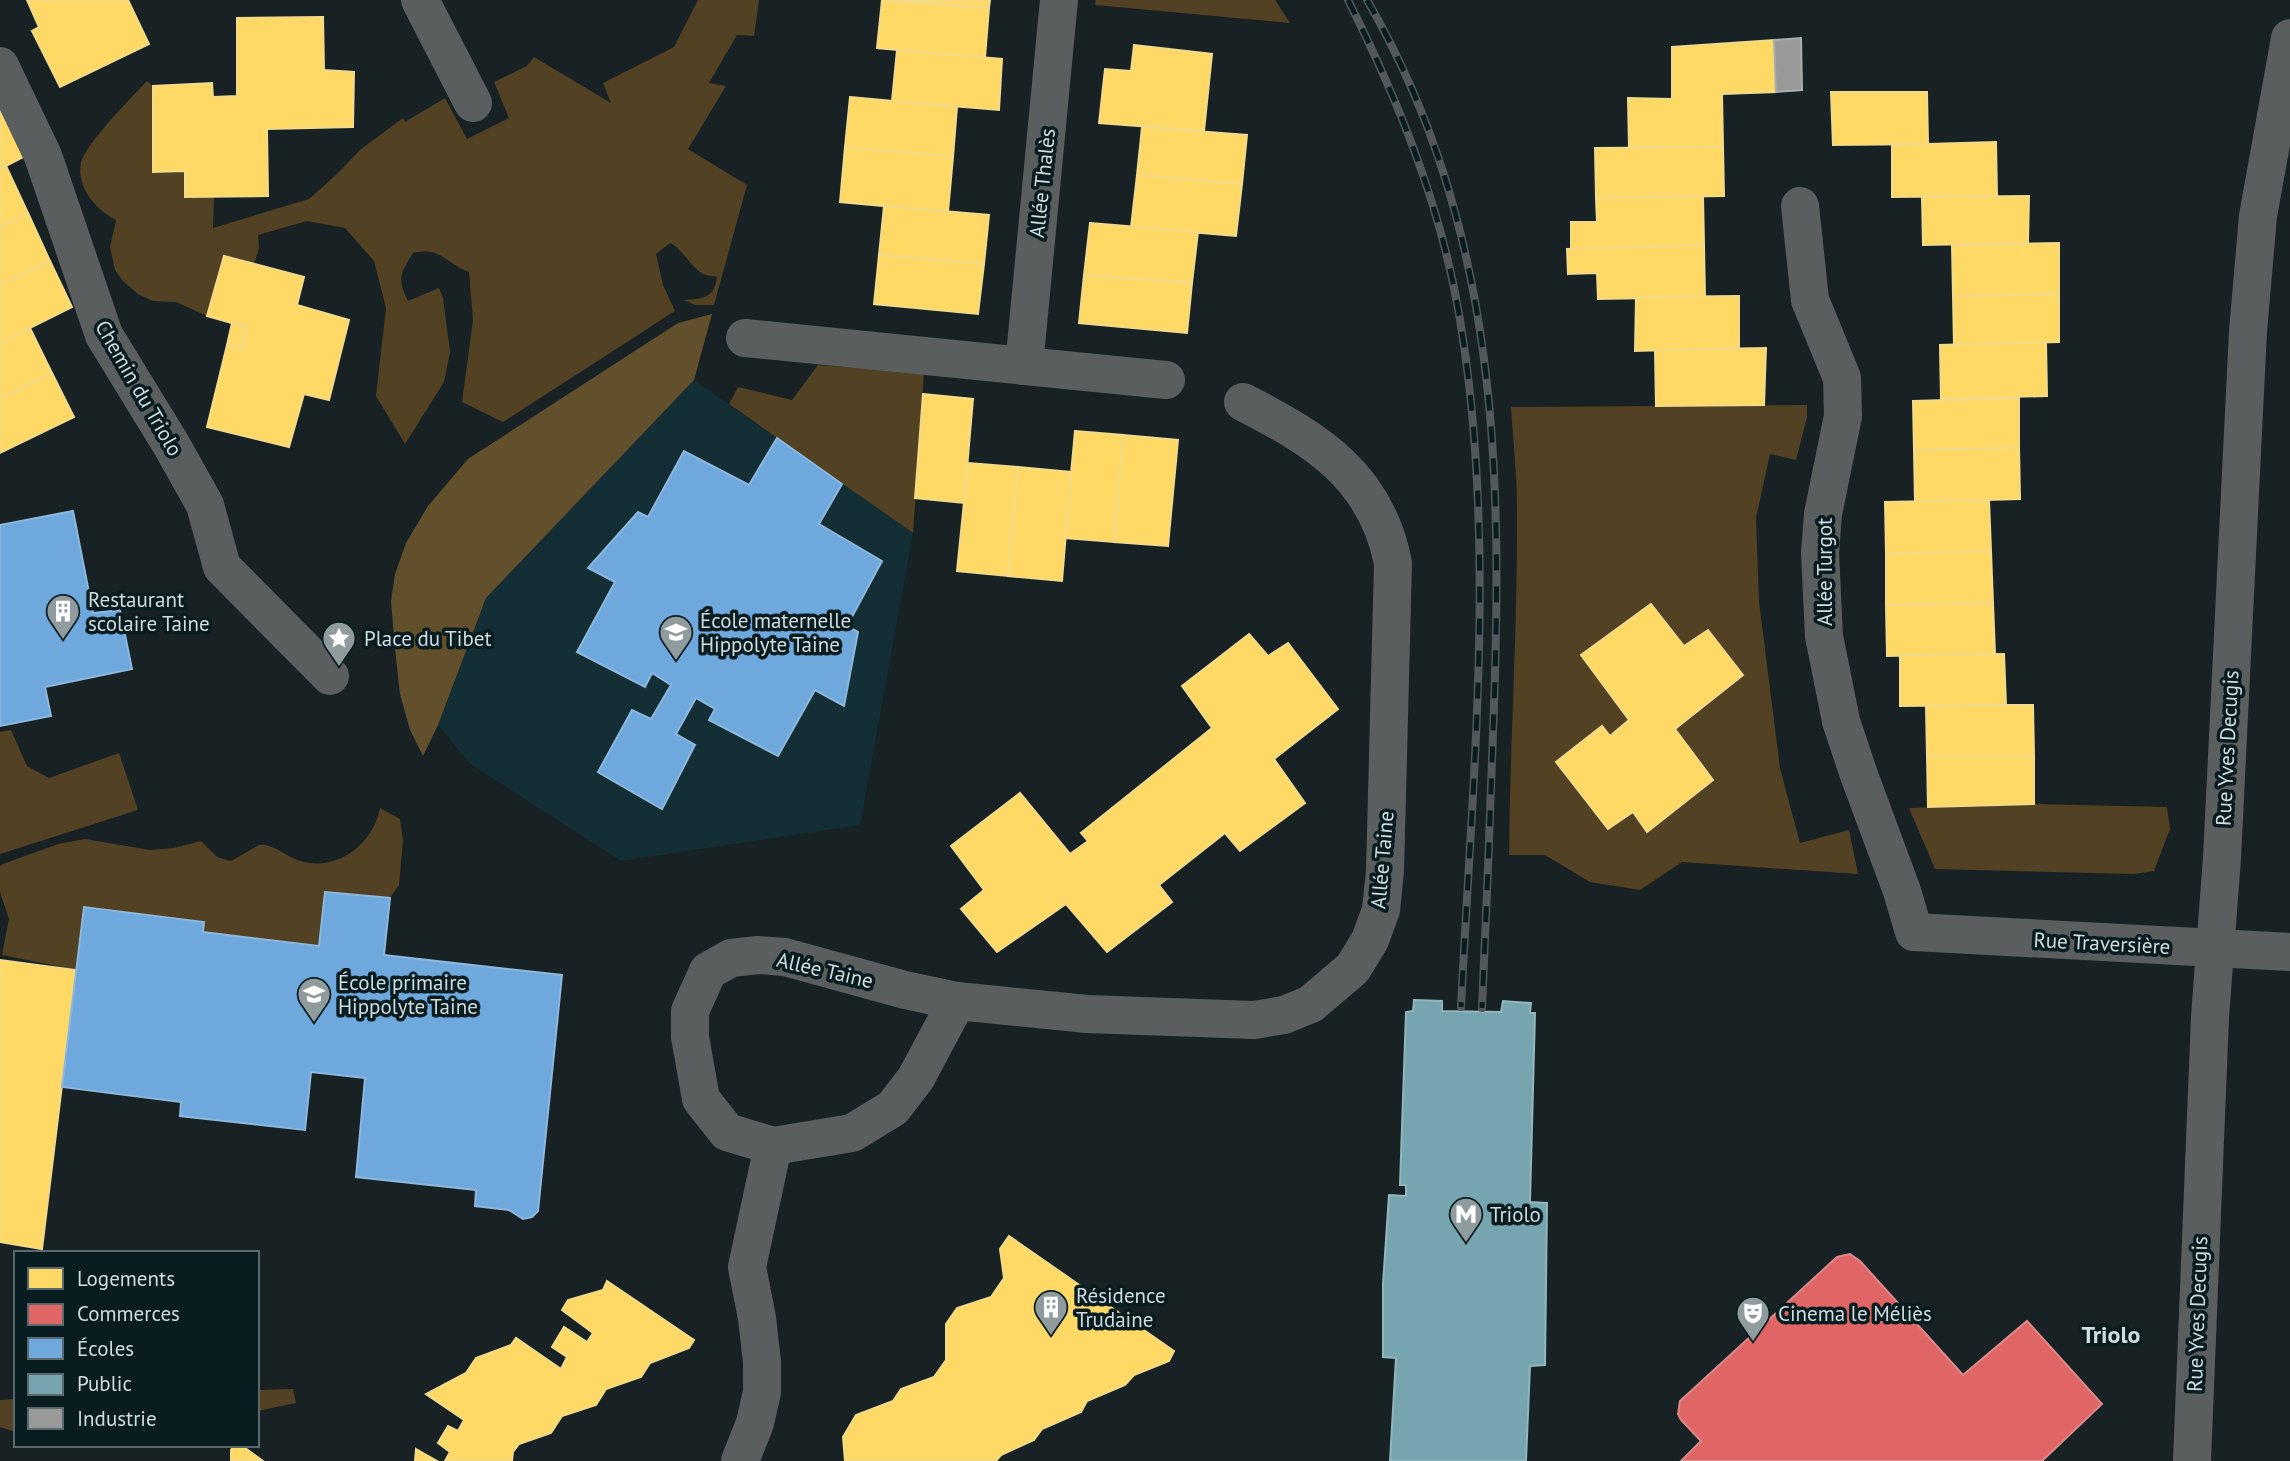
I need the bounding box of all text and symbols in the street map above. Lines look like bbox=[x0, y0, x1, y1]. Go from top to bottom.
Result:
street label: Allée Thalès bbox=[1023, 127, 1061, 239]
street label: Chemin du Triolo bbox=[89, 315, 189, 461]
street label: Allée Turgot bbox=[1811, 518, 1838, 626]
place label: Restaurant scolaire Taine bbox=[88, 586, 210, 637]
building icon: Restaurant scolaire Taine bbox=[44, 592, 82, 641]
place label: École maternelle Hippolyte Taine bbox=[700, 607, 851, 658]
school or university icon: École maternelle Hippolyte Taine bbox=[657, 613, 695, 662]
place icon: Place du Tibet bbox=[320, 619, 358, 668]
place label: Place du Tibet bbox=[364, 625, 492, 652]
street label: Rue Yves Decugis bbox=[2209, 670, 2245, 826]
street label: Allée Taine bbox=[1364, 810, 1400, 910]
street label: Rue Traversière bbox=[2033, 926, 2171, 960]
street label: Allée Taine bbox=[774, 946, 876, 994]
place label: École primaire Hippolyte Taine bbox=[338, 969, 478, 1020]
school or university icon: École primaire Hippolyte Taine bbox=[295, 975, 333, 1024]
metro station icon: Triolo bbox=[1447, 1195, 1485, 1244]
place label: Triolo bbox=[1490, 1201, 1541, 1228]
street label: Rue Yves Decugis bbox=[2181, 1236, 2213, 1392]
legend bbox=[14, 1251, 259, 1447]
text: Logements bbox=[77, 1265, 175, 1292]
place label: Résidence Trudaine bbox=[1076, 1282, 1166, 1333]
building icon: Résidence Trudaine bbox=[1032, 1288, 1070, 1337]
theatre icon: Cinema le Méliès bbox=[1734, 1294, 1772, 1343]
text: Commerces bbox=[77, 1300, 180, 1327]
place label: Cinema le Méliès bbox=[1778, 1300, 1932, 1327]
district label: Triolo bbox=[2082, 1319, 2141, 1350]
text: Écoles bbox=[77, 1335, 134, 1362]
text: Public bbox=[77, 1370, 132, 1397]
text: Industrie bbox=[77, 1405, 157, 1432]

